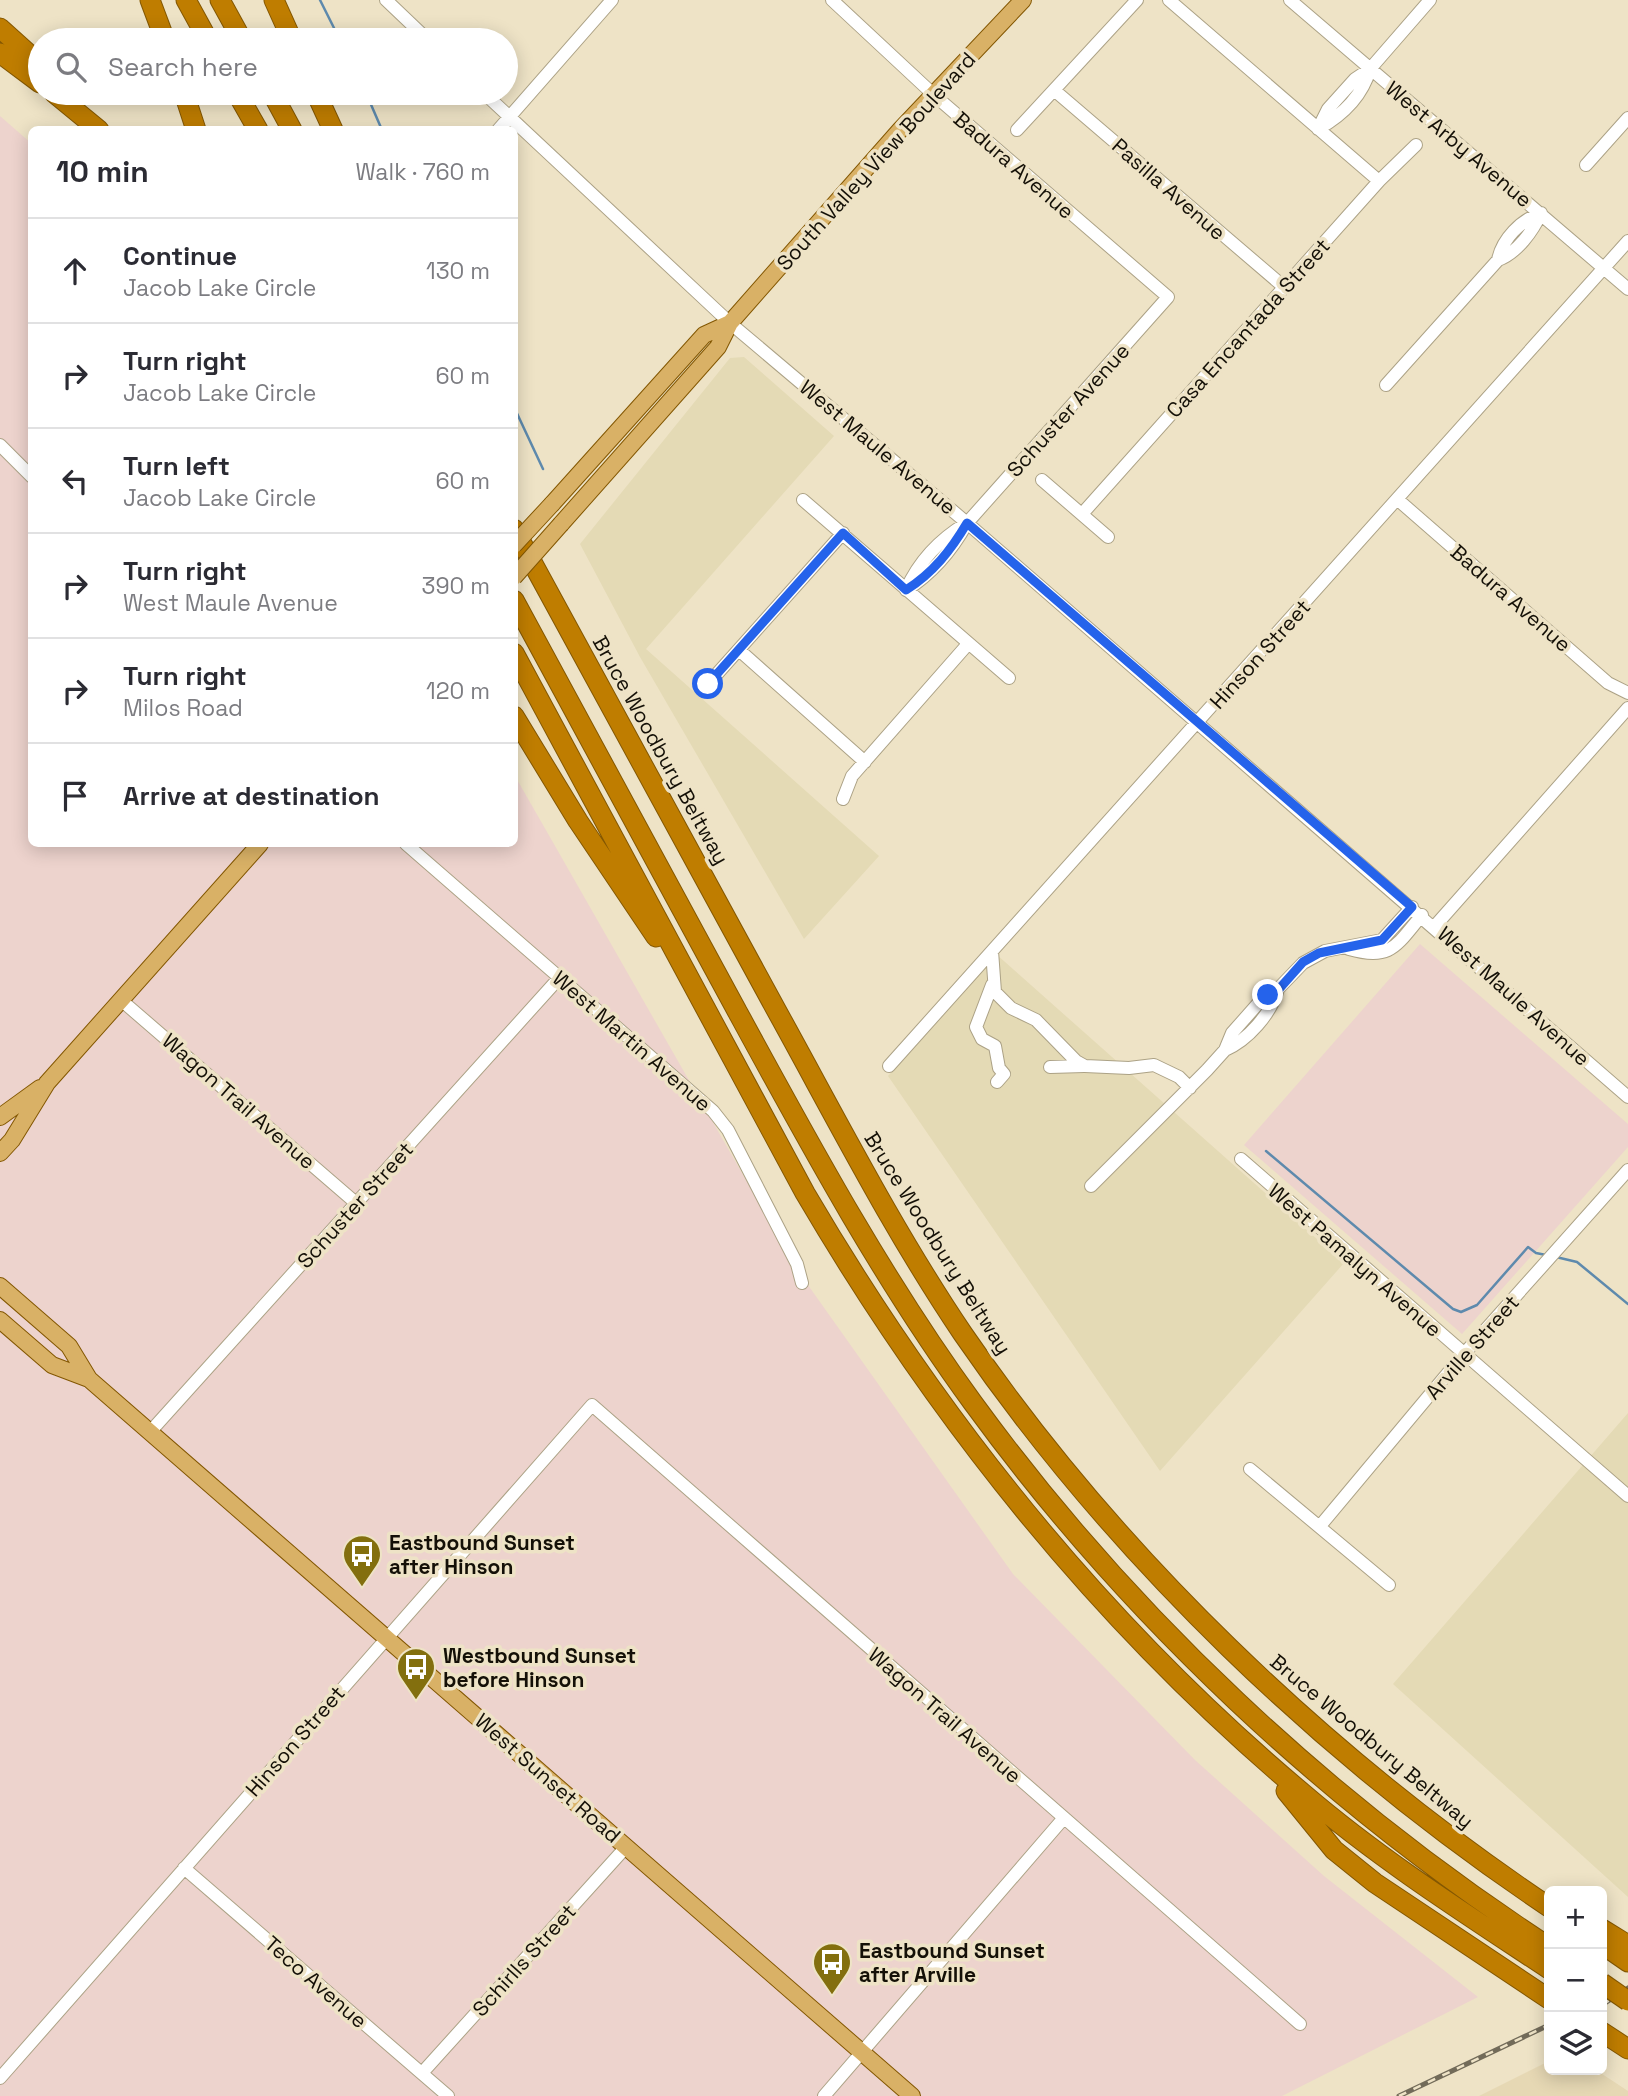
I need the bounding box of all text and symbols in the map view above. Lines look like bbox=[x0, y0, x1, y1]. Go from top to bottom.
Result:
search box bbox=[28, 28, 518, 105]
street label: South Valley View Boulevard bbox=[771, 46, 981, 276]
icon: search bbox=[52, 48, 90, 86]
text: Search here bbox=[108, 50, 258, 84]
street label: West Arby Avenue bbox=[1380, 75, 1538, 213]
street label: Badura Avenue bbox=[948, 105, 1080, 225]
street label: Pasilla Avenue bbox=[1106, 132, 1232, 246]
text: 10 min bbox=[56, 152, 149, 191]
text: Walk · 760 m bbox=[355, 157, 490, 187]
street label: Casa Encantada Street bbox=[1160, 233, 1336, 423]
text: Continue bbox=[123, 239, 237, 273]
icon: ahead bbox=[56, 252, 94, 290]
text: 130 m bbox=[426, 256, 490, 286]
text: Jacob Lake Circle bbox=[123, 273, 316, 303]
street label: Schuster Avenue bbox=[1001, 338, 1135, 482]
text: Turn right bbox=[123, 344, 247, 378]
icon: right bbox=[56, 357, 94, 395]
text: 60 m bbox=[435, 361, 490, 391]
street label: West Maule Avenue bbox=[794, 374, 962, 520]
text: Jacob Lake Circle bbox=[123, 378, 316, 408]
text: Turn left bbox=[123, 449, 230, 483]
icon: left bbox=[56, 462, 94, 500]
text: 60 m bbox=[435, 466, 490, 496]
text: Jacob Lake Circle bbox=[123, 483, 316, 513]
street label: Badura Avenue bbox=[1445, 538, 1577, 658]
text: Turn right bbox=[123, 554, 247, 588]
icon: right bbox=[56, 567, 94, 605]
text: 390 m bbox=[422, 571, 490, 601]
text: West Maule Avenue bbox=[123, 588, 338, 618]
street label: Hinson Street bbox=[1204, 594, 1316, 714]
street label: Bruce Woodbury Beltway bbox=[587, 631, 735, 869]
text: Turn right bbox=[123, 659, 247, 693]
route start bbox=[692, 668, 723, 699]
icon: right bbox=[56, 672, 94, 710]
text: 120 m bbox=[426, 676, 490, 706]
text: Milos Road bbox=[123, 693, 243, 723]
icon: arrive bbox=[56, 777, 94, 815]
text: Arrive at destination bbox=[123, 779, 380, 813]
street label: West Maule Avenue bbox=[1432, 920, 1596, 1072]
street label: West Martin Avenue bbox=[547, 965, 717, 1117]
route end bbox=[1252, 979, 1283, 1010]
street label: Wagon Trail Avenue bbox=[157, 1027, 321, 1175]
street label: Bruce Woodbury Beltway bbox=[858, 1127, 1018, 1359]
street label: Schuster Street bbox=[291, 1136, 419, 1274]
street label: West Pamalyn Avenue bbox=[1263, 1177, 1447, 1343]
street label: Arville Street bbox=[1419, 1289, 1525, 1405]
place label: Eastbound Sunset after Hinson bbox=[389, 1529, 575, 1580]
bus stop icon: Eastbound Sunset after Hinson bbox=[341, 1533, 383, 1588]
street label: Wagon Trail Avenue bbox=[863, 1641, 1027, 1789]
place label: Westbound Sunset before Hinson bbox=[443, 1642, 636, 1693]
bus stop icon: Westbound Sunset before Hinson bbox=[395, 1646, 437, 1701]
street label: Bruce Woodbury Beltway bbox=[1265, 1648, 1479, 1834]
street label: Hinson Street bbox=[239, 1680, 351, 1802]
street label: West Sunset Road bbox=[469, 1707, 627, 1849]
map controls bbox=[1544, 1886, 1607, 2075]
button: + bbox=[1544, 1886, 1607, 1949]
street label: Schirlls Street bbox=[466, 1898, 582, 2022]
street label: Teco Avenue bbox=[259, 1930, 373, 2034]
place label: Eastbound Sunset after Arville bbox=[859, 1937, 1045, 1988]
bus stop icon: Eastbound Sunset after Arville bbox=[811, 1941, 853, 1996]
button: − bbox=[1544, 1949, 1607, 2012]
button: layers bbox=[1544, 2012, 1607, 2075]

